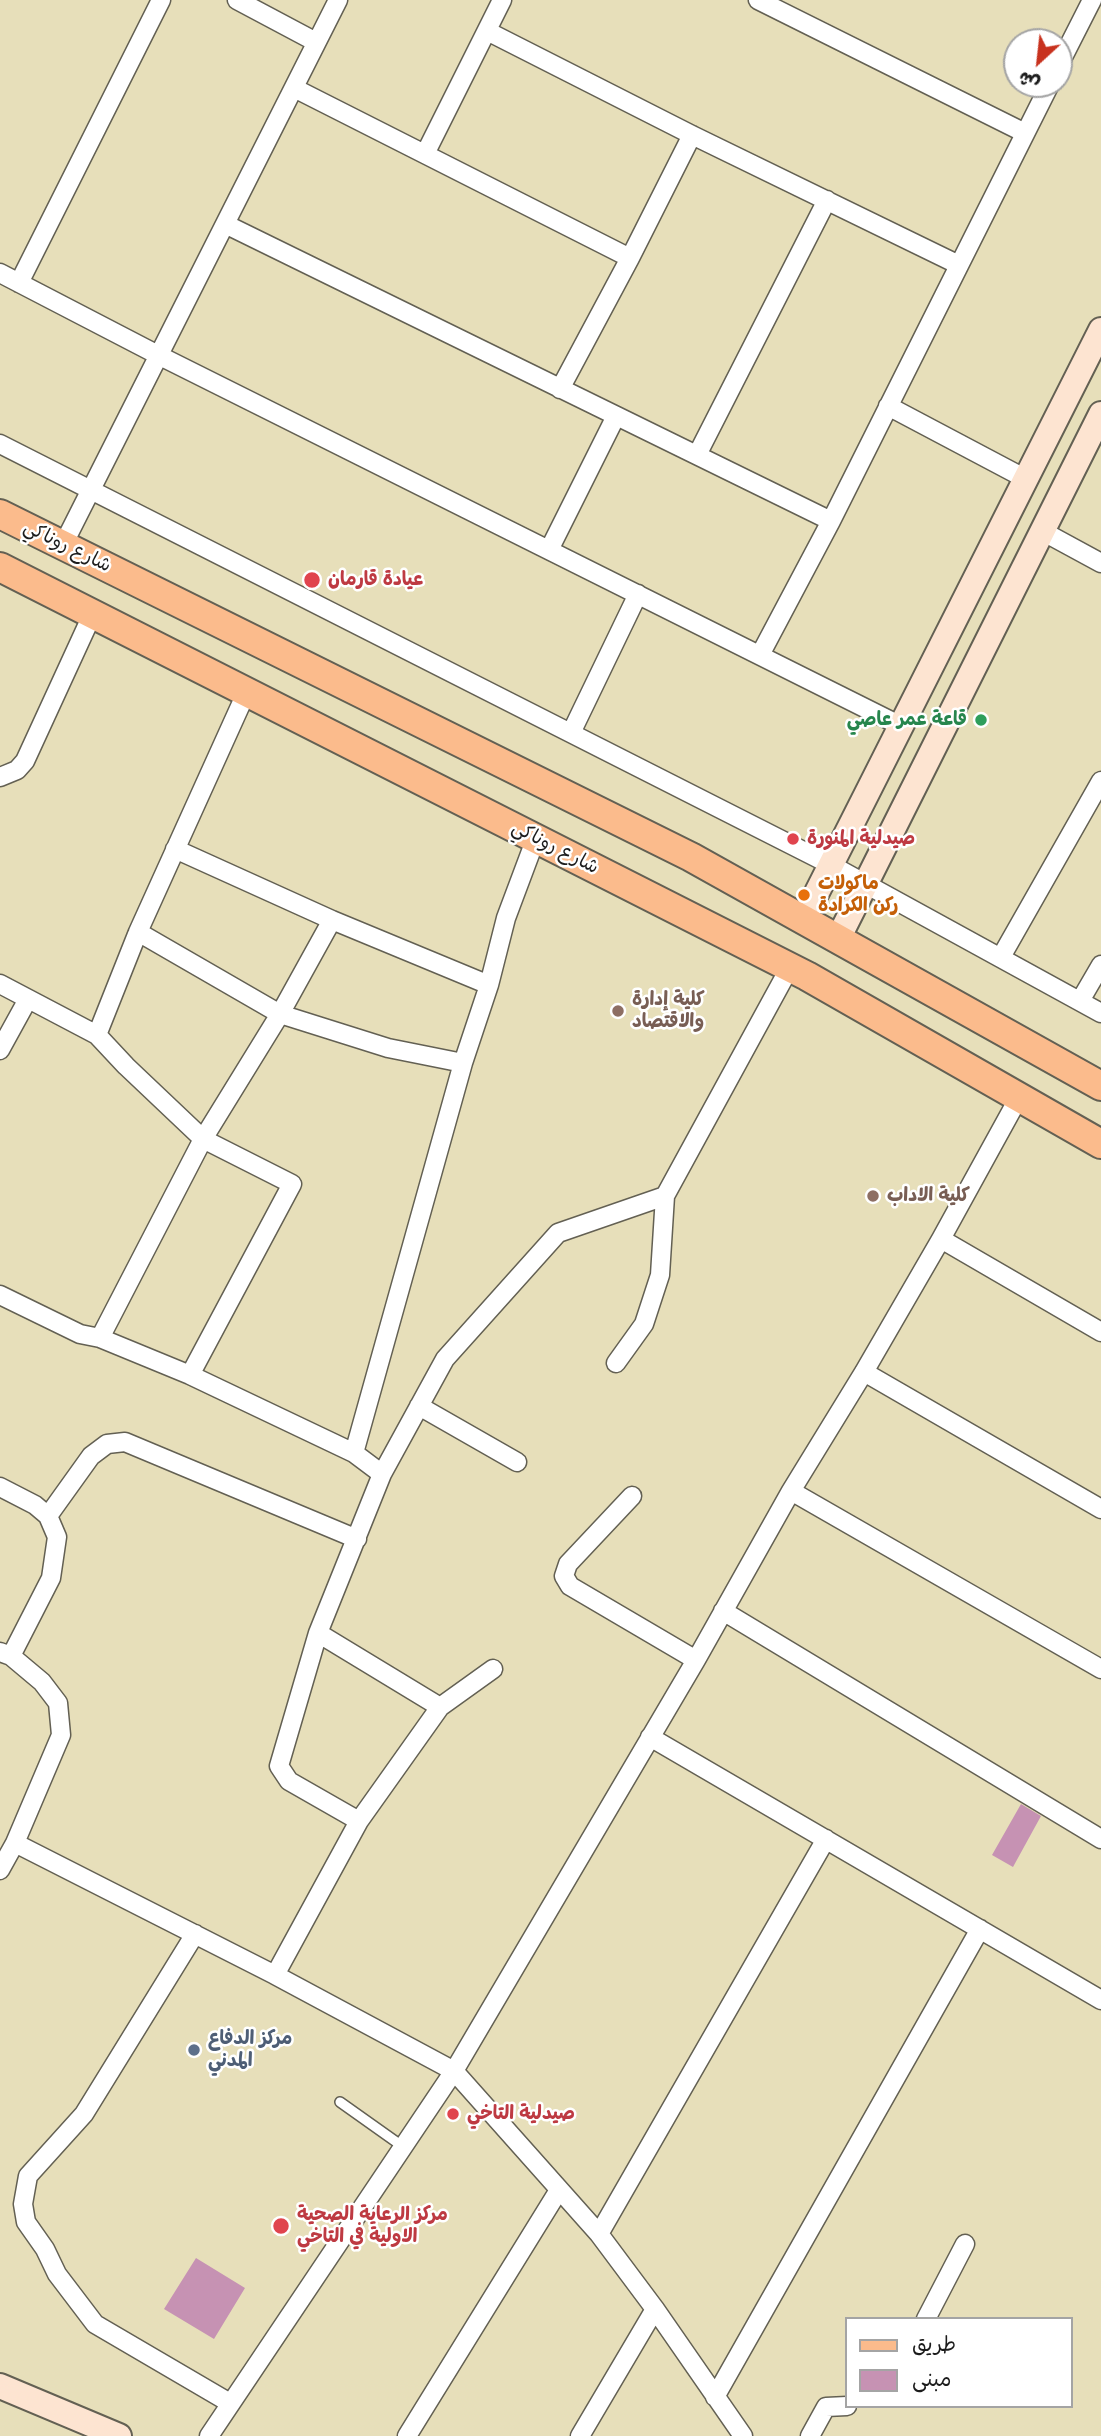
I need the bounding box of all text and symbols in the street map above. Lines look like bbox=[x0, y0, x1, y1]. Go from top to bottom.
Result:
north arrow bbox=[1003, 28, 1073, 98]
text: ش bbox=[1015, 65, 1044, 95]
street label: شارع روناكي bbox=[20, 516, 114, 578]
place label: عيادة قارمان bbox=[328, 569, 423, 591]
marker: عيادة قارمان bbox=[302, 570, 322, 590]
place label: قاعة عمر عاصي bbox=[847, 709, 967, 731]
marker: قاعة عمر عاصي bbox=[973, 712, 989, 728]
street label: شارع روناكي bbox=[508, 816, 602, 880]
place label: صيدلية المنورة bbox=[807, 828, 915, 850]
marker: صيدلية المنورة bbox=[785, 831, 801, 847]
place label: ماكولات ركن الكرادة bbox=[818, 873, 898, 917]
marker: ماكولات ركن الكرادة bbox=[796, 887, 812, 903]
place label: كلية إدارة والاقتصاد bbox=[632, 989, 705, 1033]
marker: كلية إدارة والاقتصاد bbox=[610, 1003, 626, 1019]
place label: كلية الاداب bbox=[887, 1185, 970, 1207]
marker: كلية الاداب bbox=[865, 1188, 881, 1204]
place label: مركز الدفاع المدني bbox=[208, 2028, 292, 2072]
marker: مركز الدفاع المدني bbox=[186, 2042, 202, 2058]
place label: صيدلية التاخي bbox=[467, 2103, 575, 2125]
marker: صيدلية التاخي bbox=[445, 2106, 461, 2122]
place label: مركز الرعاية الصحية الاولية في التاخي bbox=[297, 2204, 448, 2248]
marker: مركز الرعاية الصحية الاولية في التاخي bbox=[271, 2216, 291, 2236]
legend bbox=[846, 2317, 1073, 2408]
text: طريق bbox=[912, 2332, 956, 2357]
text: مبنى bbox=[912, 2367, 951, 2392]

